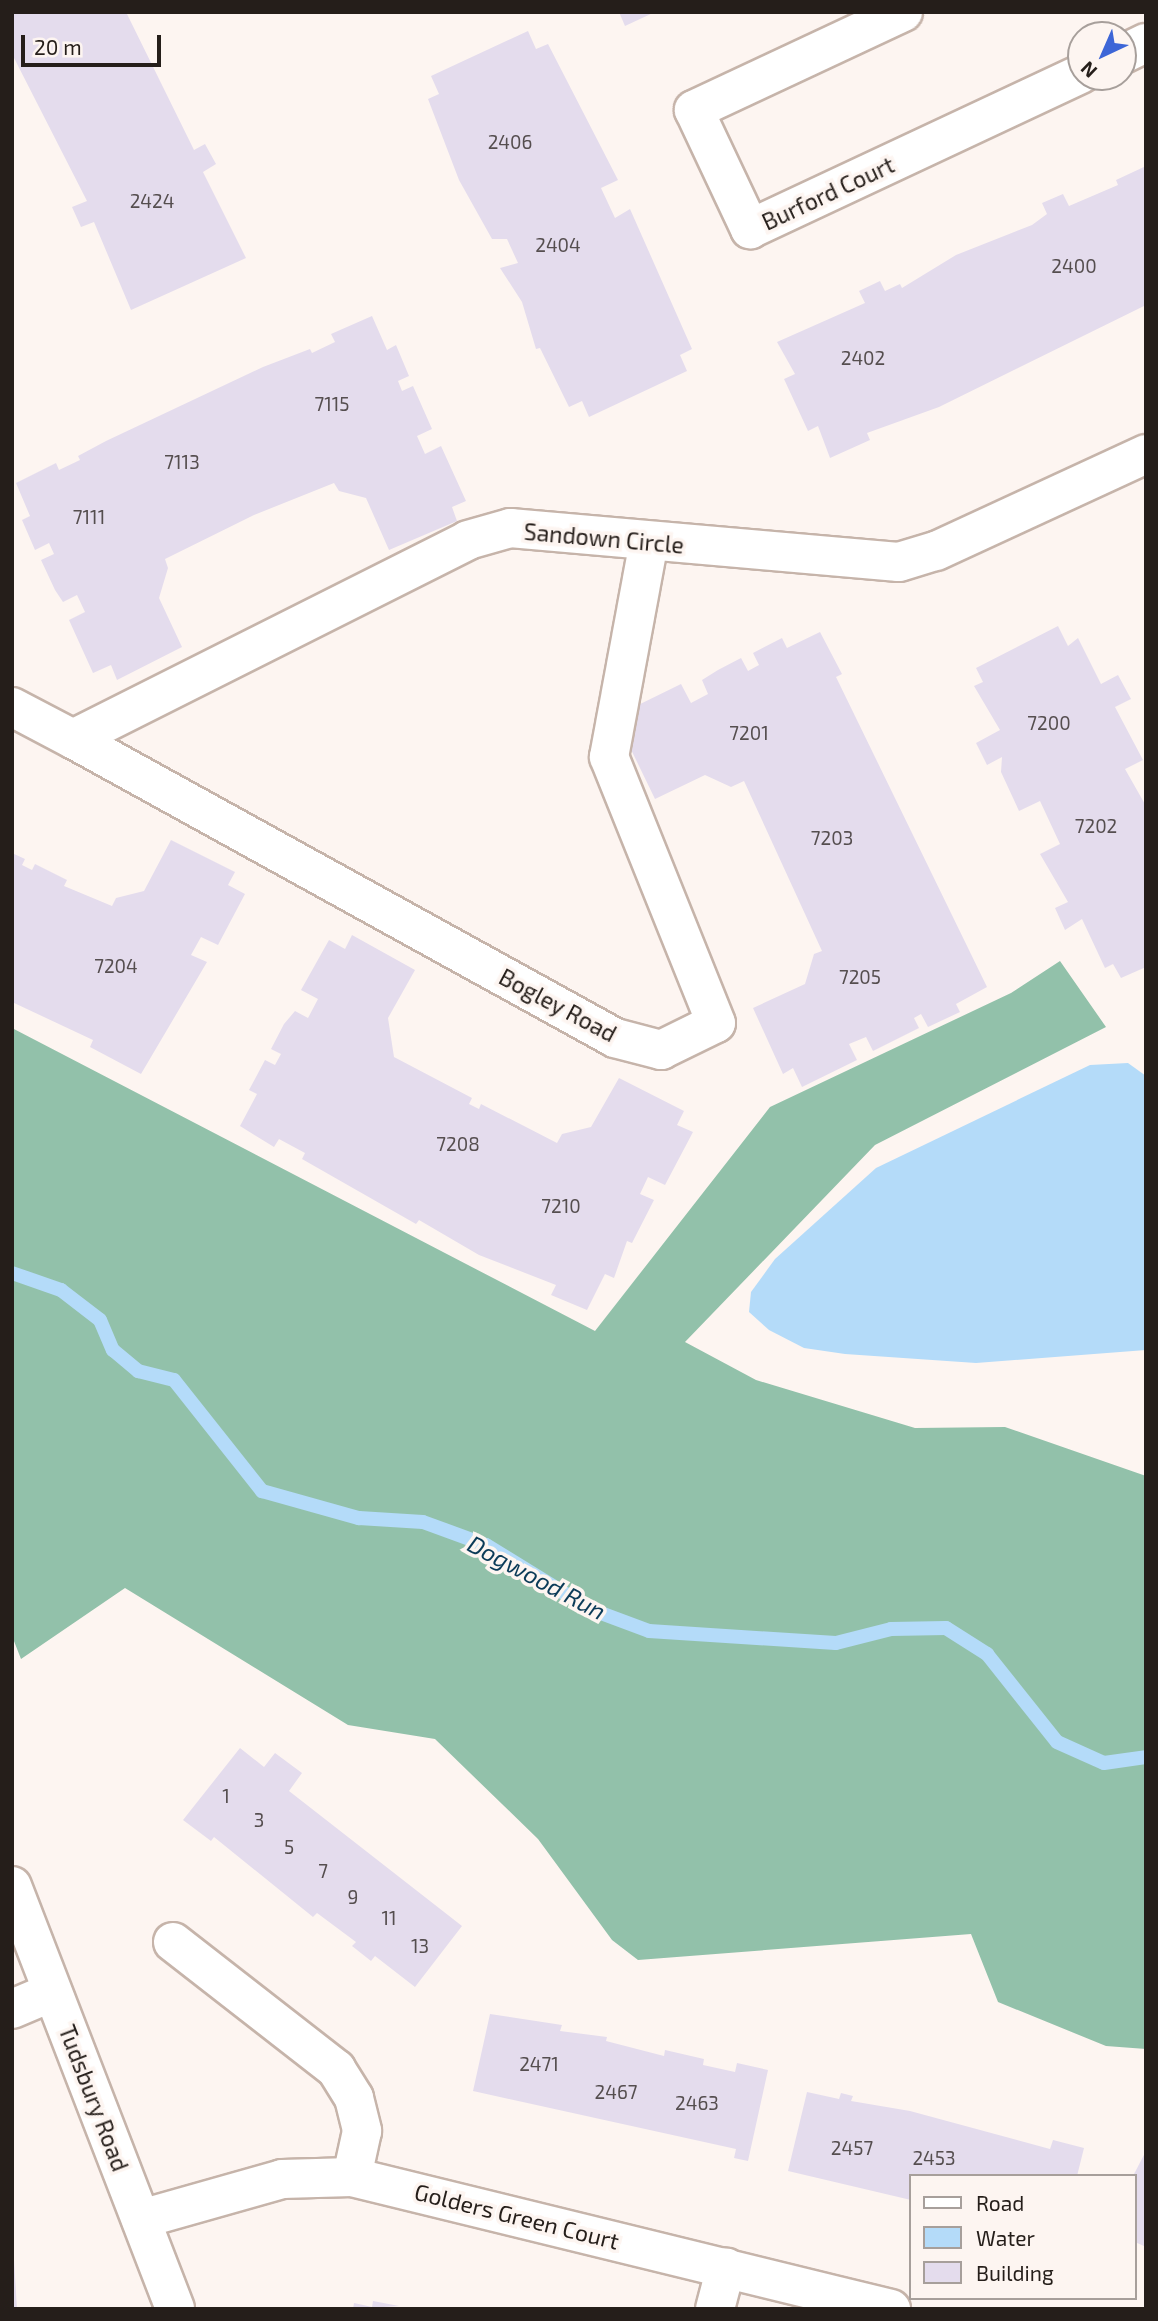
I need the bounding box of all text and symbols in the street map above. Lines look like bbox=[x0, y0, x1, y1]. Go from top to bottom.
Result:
scale bar bbox=[24, 21, 164, 65]
north arrow bbox=[1067, 21, 1137, 91]
text: 20 m bbox=[34, 34, 82, 59]
text: N bbox=[1076, 57, 1101, 83]
house number: 2406 bbox=[488, 131, 532, 153]
street label: Burford Court bbox=[757, 150, 899, 236]
house number: 2424 bbox=[130, 190, 174, 212]
house number: 2404 bbox=[535, 234, 581, 256]
house number: 2400 bbox=[1051, 255, 1097, 277]
house number: 2402 bbox=[841, 347, 885, 369]
house number: 7115 bbox=[314, 393, 350, 415]
house number: 7113 bbox=[164, 451, 200, 473]
house number: 7111 bbox=[73, 506, 105, 528]
street label: Sandown Circle bbox=[523, 517, 685, 559]
house number: 7200 bbox=[1027, 712, 1071, 734]
house number: 7201 bbox=[729, 722, 769, 744]
house number: 7202 bbox=[1075, 815, 1117, 837]
house number: 7203 bbox=[811, 827, 853, 849]
house number: 7204 bbox=[94, 955, 138, 977]
street label: Bogley Road bbox=[494, 962, 622, 1048]
house number: 7205 bbox=[839, 966, 881, 988]
house number: 7208 bbox=[436, 1133, 480, 1155]
house number: 7210 bbox=[541, 1195, 581, 1217]
water label: Dogwood Run bbox=[463, 1529, 611, 1625]
house number: 1 bbox=[222, 1785, 230, 1807]
house number: 3 bbox=[254, 1809, 264, 1831]
house number: 5 bbox=[284, 1836, 294, 1858]
house number: 7 bbox=[318, 1860, 328, 1882]
house number: 9 bbox=[348, 1886, 358, 1908]
house number: 11 bbox=[381, 1907, 397, 1929]
house number: 13 bbox=[411, 1935, 429, 1957]
street label: Tudsbury Road bbox=[53, 2021, 135, 2175]
house number: 2471 bbox=[519, 2053, 559, 2075]
house number: 2467 bbox=[595, 2081, 637, 2103]
house number: 2463 bbox=[675, 2092, 719, 2114]
house number: 2457 bbox=[831, 2137, 873, 2159]
house number: 2453 bbox=[912, 2147, 956, 2169]
legend bbox=[909, 2174, 1137, 2300]
street label: Golders Green Court bbox=[412, 2177, 622, 2255]
text: Road bbox=[976, 2190, 1024, 2215]
text: Water bbox=[976, 2225, 1035, 2250]
text: Building bbox=[976, 2260, 1054, 2285]

